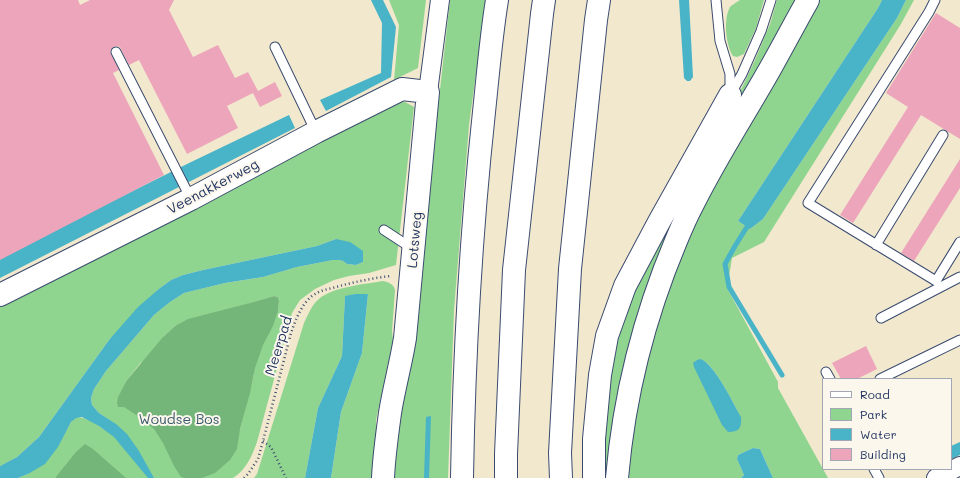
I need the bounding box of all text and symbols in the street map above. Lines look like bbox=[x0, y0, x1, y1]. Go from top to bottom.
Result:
street label: Veenakkerweg bbox=[164, 156, 262, 218]
street label: Lotsweg bbox=[404, 211, 426, 269]
street label: Meerpad bbox=[262, 314, 296, 378]
legend bbox=[822, 378, 952, 470]
text: Road bbox=[860, 386, 890, 402]
text: Park bbox=[860, 406, 887, 422]
park label: Woudse Bos bbox=[139, 412, 219, 428]
text: Water bbox=[860, 426, 897, 442]
text: Building bbox=[860, 446, 906, 462]

